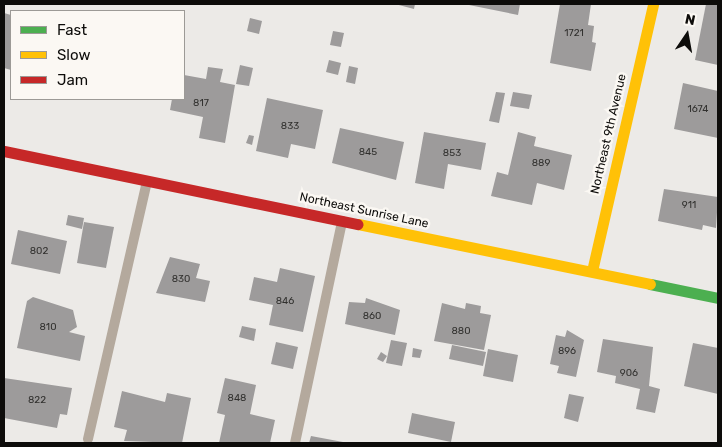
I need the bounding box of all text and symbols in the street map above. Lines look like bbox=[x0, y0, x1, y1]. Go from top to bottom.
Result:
legend bbox=[10, 10, 185, 100]
north arrow bbox=[662, 10, 712, 60]
text: N bbox=[684, 10, 697, 29]
text: Fast bbox=[57, 21, 87, 39]
house number: 1721 bbox=[564, 28, 584, 40]
text: Slow bbox=[57, 46, 90, 64]
text: Jam bbox=[57, 71, 88, 89]
street label: Northeast 9th Avenue bbox=[588, 72, 630, 196]
house number: 817 bbox=[193, 98, 209, 110]
house number: 1674 bbox=[688, 104, 708, 116]
house number: 833 bbox=[281, 121, 299, 133]
house number: 845 bbox=[359, 147, 377, 159]
house number: 853 bbox=[443, 148, 461, 160]
house number: 889 bbox=[532, 158, 550, 170]
street label: Northeast Sunrise Lane bbox=[298, 190, 430, 232]
house number: 911 bbox=[682, 200, 696, 212]
house number: 802 bbox=[30, 246, 48, 258]
house number: 830 bbox=[172, 274, 190, 286]
house number: 846 bbox=[276, 296, 294, 308]
house number: 860 bbox=[363, 311, 381, 323]
house number: 810 bbox=[40, 322, 56, 334]
house number: 880 bbox=[451, 326, 471, 338]
house number: 896 bbox=[558, 346, 576, 358]
house number: 906 bbox=[620, 368, 638, 380]
house number: 848 bbox=[228, 393, 246, 405]
house number: 822 bbox=[28, 395, 46, 407]

